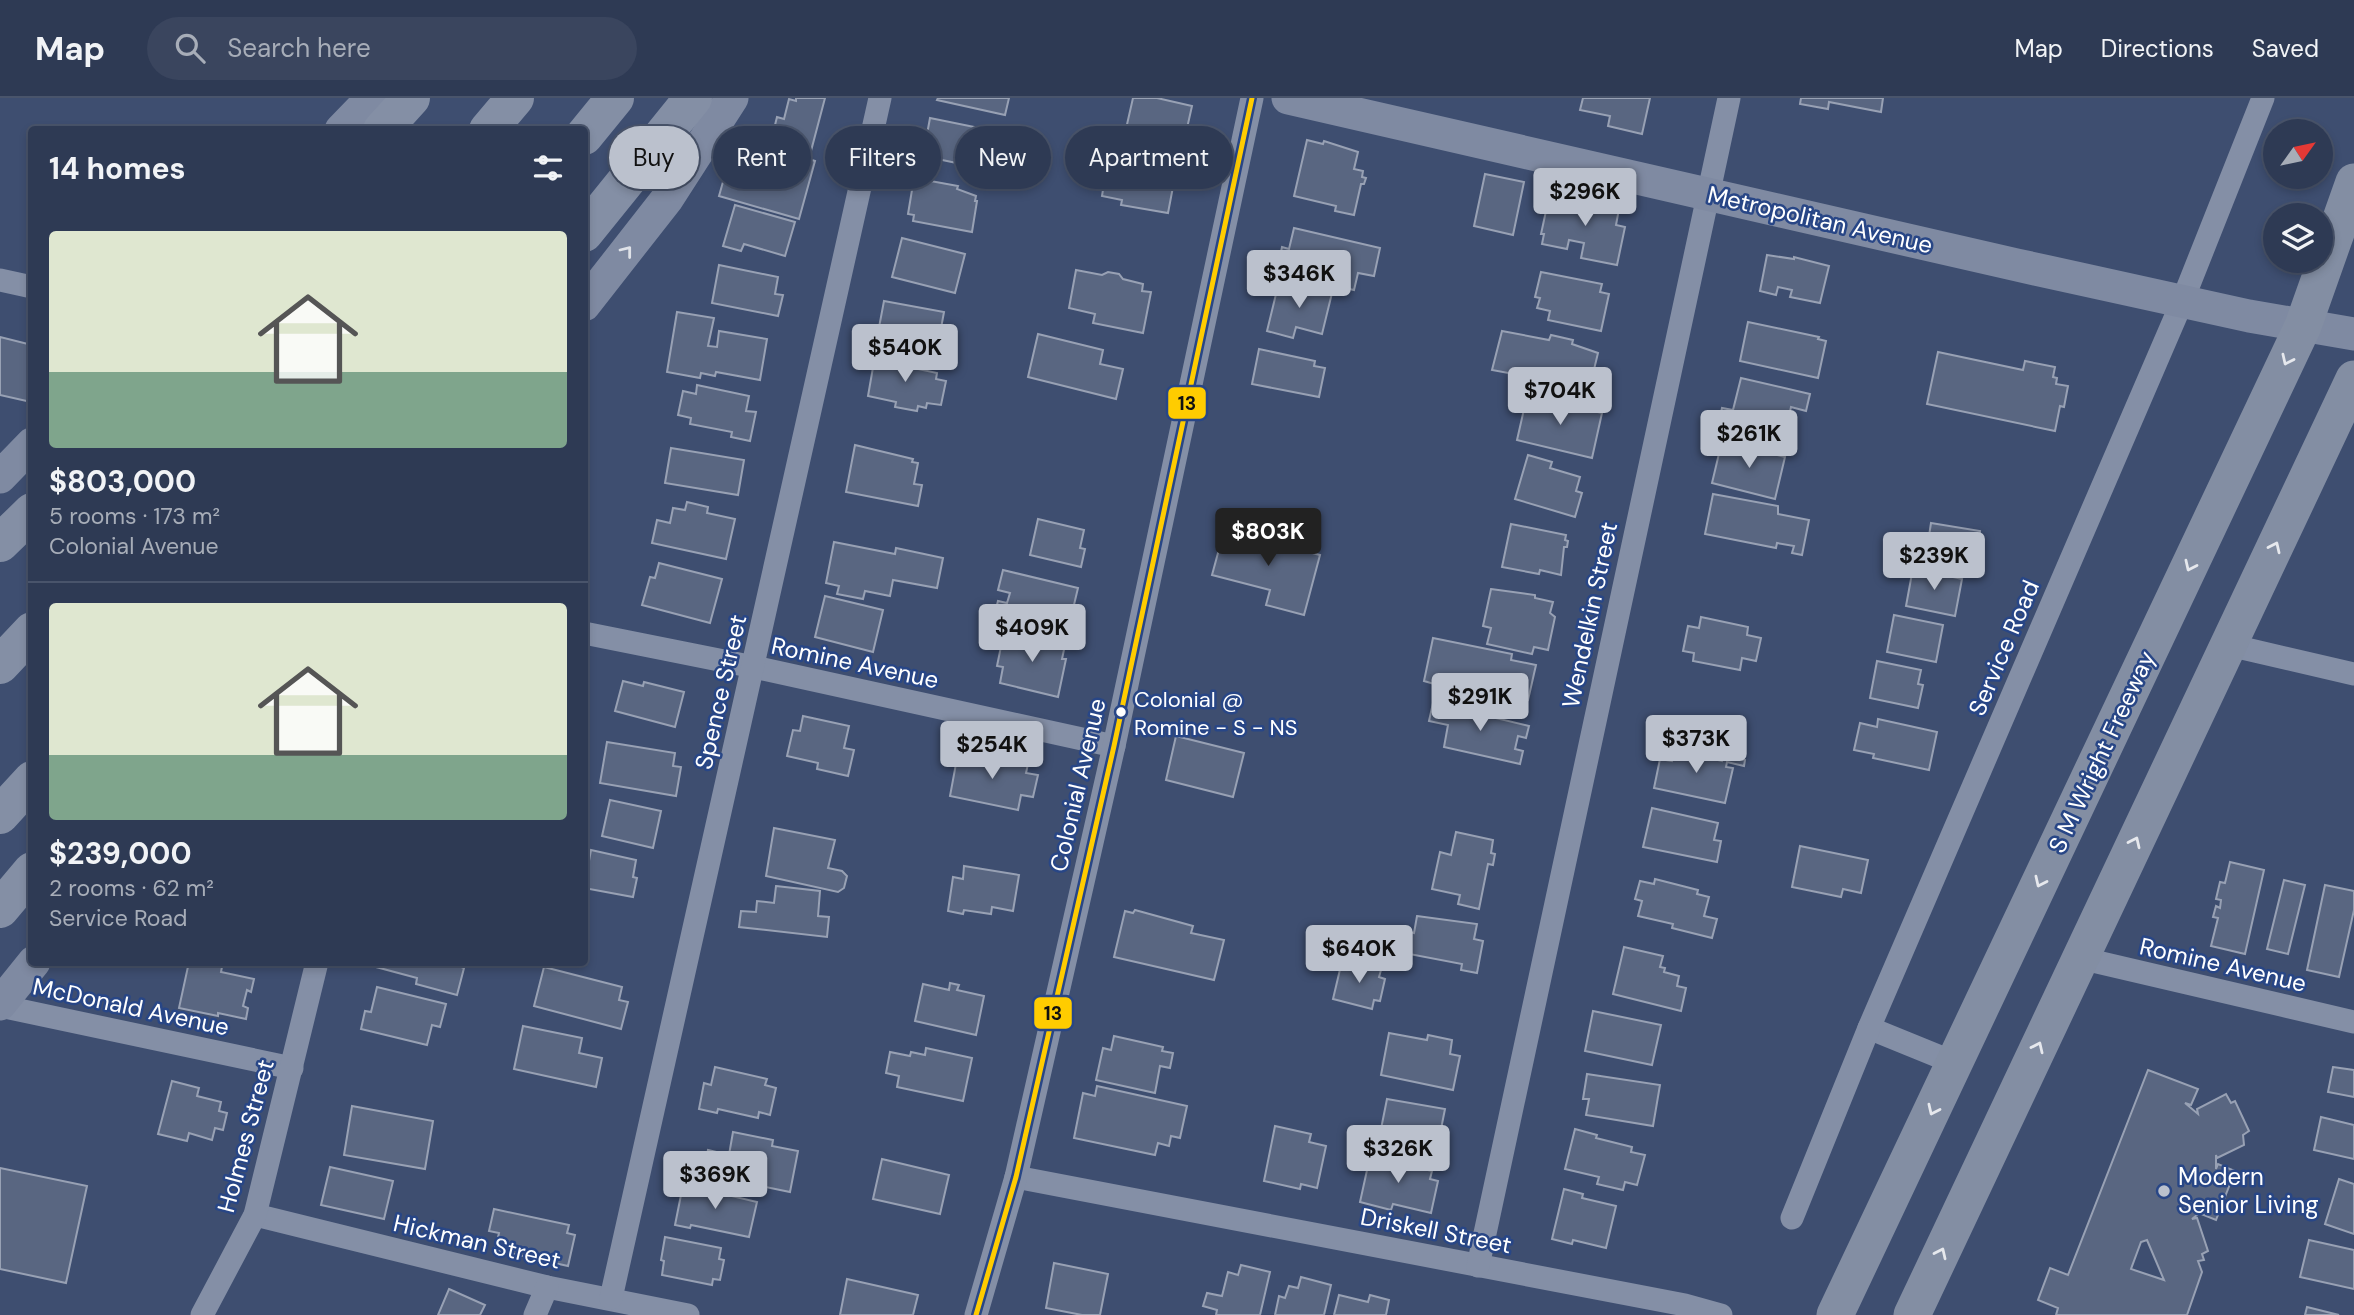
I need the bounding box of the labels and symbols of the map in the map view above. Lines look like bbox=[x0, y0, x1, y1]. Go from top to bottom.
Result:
north arrow bbox=[2263, 119, 2333, 189]
pin: $296K bbox=[1536, 169, 1634, 228]
street label: Metropolitan Avenue bbox=[1705, 179, 1936, 260]
one-way arrow bbox=[618, 247, 631, 259]
pin: $346K bbox=[1250, 250, 1348, 310]
pin: $540K bbox=[856, 324, 954, 384]
one-way arrow bbox=[2281, 353, 2295, 365]
pin: $704K bbox=[1511, 368, 1609, 427]
line badge: 13 bbox=[1167, 386, 1207, 420]
text: 13 bbox=[1178, 391, 1196, 416]
pin: $261K bbox=[1700, 410, 1798, 470]
pin: $803K bbox=[1219, 508, 1317, 568]
street label: Wendelkin Street bbox=[1555, 519, 1624, 711]
pin: $239K bbox=[1885, 532, 1983, 592]
one-way arrow bbox=[2266, 542, 2280, 555]
one-way arrow bbox=[2184, 559, 2198, 571]
street label: Service Road bbox=[1961, 575, 2046, 720]
pin: $409K bbox=[983, 604, 1081, 664]
street label: Spence Street bbox=[688, 611, 753, 772]
street label: Romine Avenue bbox=[769, 630, 942, 695]
street label: S M Wright Freeway bbox=[2041, 646, 2162, 858]
pin: $291K bbox=[1431, 674, 1529, 733]
place label: Colonial @ Romine - S - NS bbox=[1134, 685, 1297, 742]
street label: Colonial Avenue bbox=[1043, 695, 1113, 875]
marker: Colonial @ Romine - S - NS bbox=[1114, 705, 1128, 719]
pin: $373K bbox=[1647, 716, 1745, 775]
pin: $254K bbox=[943, 722, 1041, 781]
one-way arrow bbox=[2127, 837, 2141, 849]
one-way arrow bbox=[2035, 875, 2049, 888]
pin: $640K bbox=[1310, 926, 1408, 985]
street label: Romine Avenue bbox=[2137, 930, 2310, 999]
street label: McDonald Avenue bbox=[30, 971, 232, 1042]
line badge: 13 bbox=[1033, 996, 1073, 1030]
text: 13 bbox=[1044, 1001, 1062, 1026]
one-way arrow bbox=[2030, 1042, 2044, 1054]
street label: Holmes Street bbox=[210, 1056, 281, 1216]
one-way arrow bbox=[1927, 1103, 1941, 1115]
pin: $326K bbox=[1349, 1126, 1447, 1185]
pin: $369K bbox=[666, 1152, 764, 1211]
place label: Modern Senior Living bbox=[2178, 1161, 2319, 1220]
marker: Modern Senior Living bbox=[2156, 1183, 2172, 1199]
street label: Driskell Street bbox=[1358, 1201, 1514, 1260]
street label: Hickman Street bbox=[391, 1207, 564, 1276]
one-way arrow bbox=[1933, 1248, 1947, 1260]

